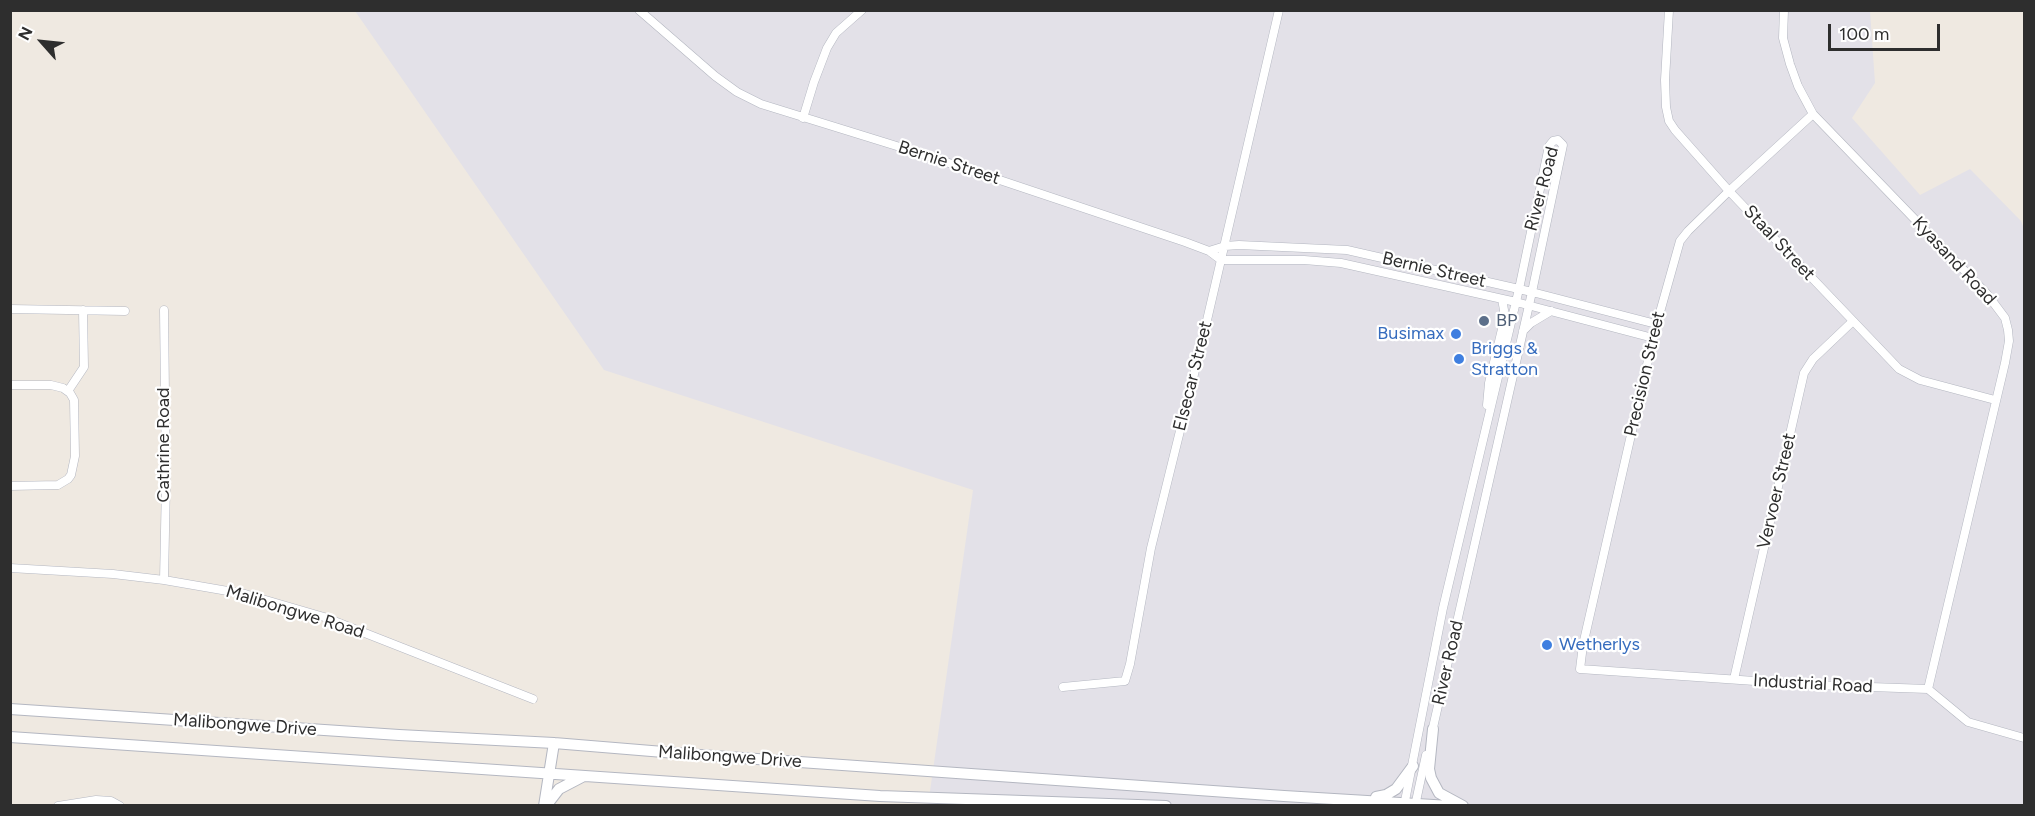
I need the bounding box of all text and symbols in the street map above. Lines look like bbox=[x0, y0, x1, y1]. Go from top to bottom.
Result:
north arrow bbox=[12, 12, 72, 72]
scale bar bbox=[1831, 12, 1944, 50]
text: 100 m bbox=[1839, 23, 1889, 45]
text: N bbox=[14, 24, 37, 43]
street label: Bernie Street bbox=[895, 136, 1003, 190]
street label: River Road bbox=[1520, 144, 1564, 234]
street label: Staal Street bbox=[1739, 201, 1819, 285]
street label: Kyasand Road bbox=[1907, 212, 2001, 310]
street label: Bernie Street bbox=[1380, 248, 1488, 292]
street label: Precision Street bbox=[1620, 309, 1670, 439]
place label: BP bbox=[1496, 310, 1517, 332]
marker: BP bbox=[1477, 314, 1491, 328]
street label: Elsecar Street bbox=[1169, 319, 1217, 433]
place label: Busimax bbox=[1377, 323, 1444, 345]
marker: Busimax bbox=[1449, 327, 1463, 341]
place label: Briggs & Stratton bbox=[1471, 338, 1538, 380]
marker: Briggs & Stratton bbox=[1452, 352, 1466, 366]
street label: Cathrine Road bbox=[153, 387, 175, 503]
street label: Vervoer Street bbox=[1753, 431, 1801, 551]
street label: Malibongwe Road bbox=[223, 581, 367, 643]
street label: River Road bbox=[1428, 618, 1468, 708]
place label: Wetherlys bbox=[1559, 634, 1640, 656]
marker: Wetherlys bbox=[1540, 638, 1554, 652]
street label: Industrial Road bbox=[1753, 670, 1873, 698]
street label: Malibongwe Drive bbox=[172, 709, 318, 741]
street label: Malibongwe Drive bbox=[657, 741, 803, 773]

